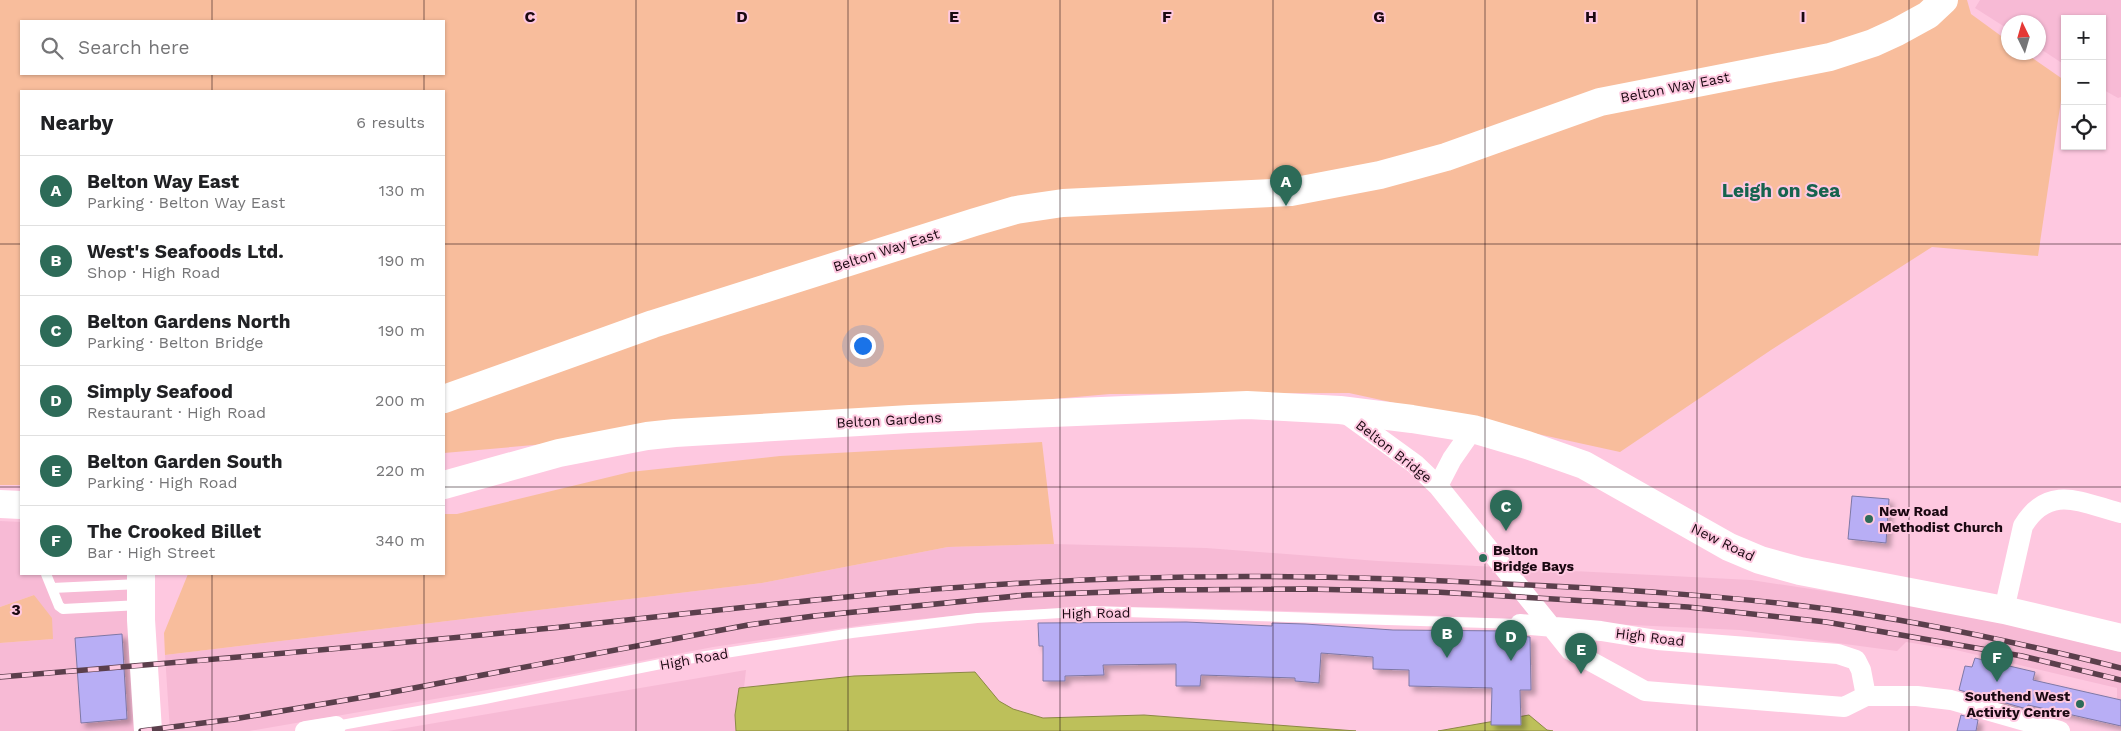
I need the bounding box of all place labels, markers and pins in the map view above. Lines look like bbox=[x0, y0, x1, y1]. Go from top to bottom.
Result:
pin: A bbox=[1270, 165, 1302, 206]
pin: C bbox=[1490, 490, 1522, 531]
place label: New Road Methodist Church bbox=[1879, 503, 2003, 535]
marker: New Road Methodist Church bbox=[1863, 513, 1875, 525]
place label: Belton Bridge Bays bbox=[1493, 542, 1574, 574]
marker: Belton Bridge Bays bbox=[1477, 552, 1489, 564]
pin: B bbox=[1431, 617, 1463, 658]
pin: D bbox=[1495, 620, 1527, 661]
pin: E bbox=[1565, 633, 1597, 674]
pin: F bbox=[1981, 641, 2013, 682]
place label: Southend West Activity Centre bbox=[1965, 688, 2070, 720]
marker: Southend West Activity Centre bbox=[2074, 698, 2086, 710]

